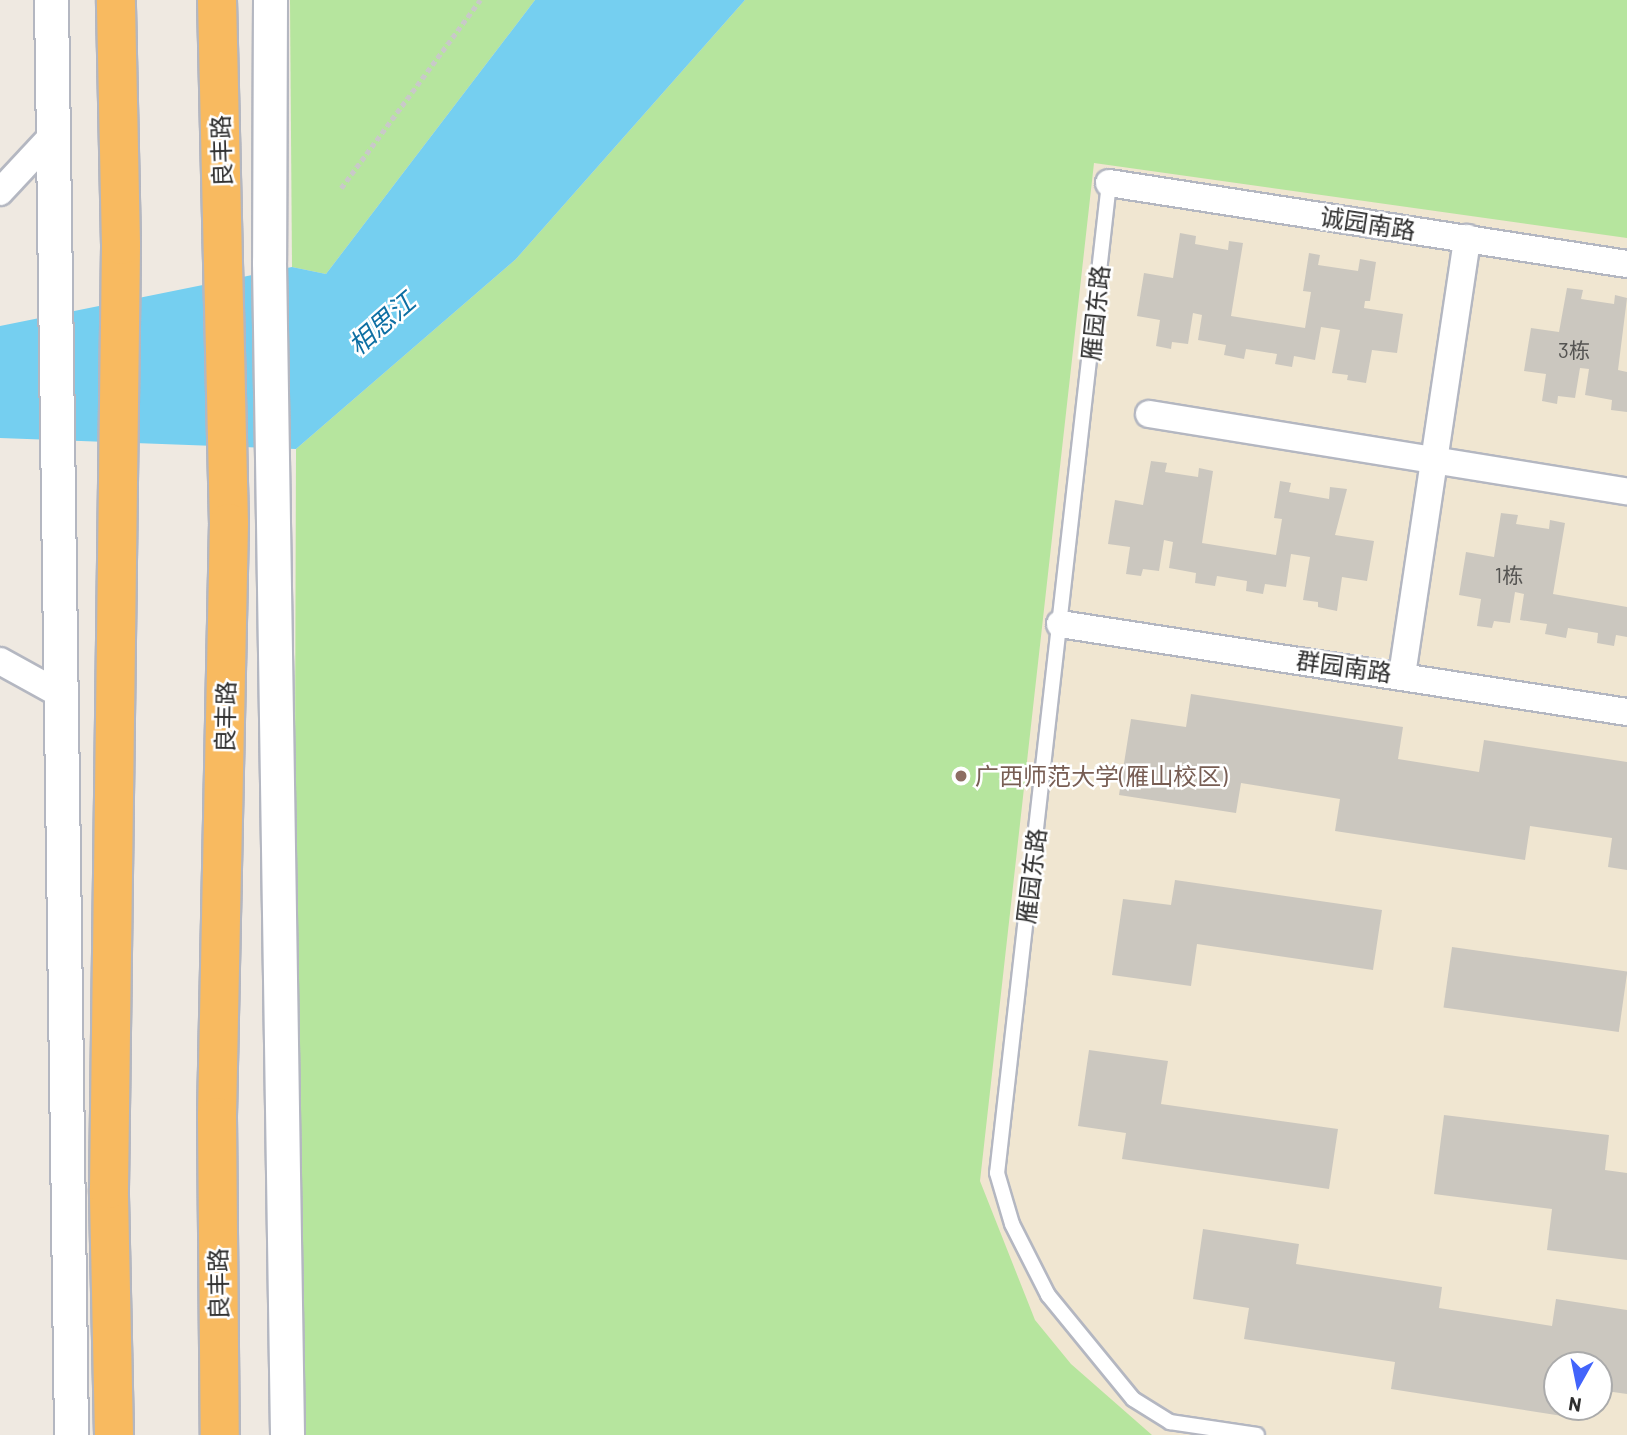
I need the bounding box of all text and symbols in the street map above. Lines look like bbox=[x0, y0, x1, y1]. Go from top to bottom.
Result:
street label: 良丰路 bbox=[205, 115, 237, 187]
street label: 诚园南路 bbox=[1318, 201, 1418, 245]
street label: 雁园东路 bbox=[1076, 264, 1114, 362]
water label: 相思江 bbox=[341, 286, 421, 360]
house number: 3栋 bbox=[1558, 337, 1590, 363]
house number: 1栋 bbox=[1495, 562, 1523, 588]
street label: 群园南路 bbox=[1294, 645, 1394, 687]
street label: 良丰路 bbox=[210, 681, 240, 753]
place label: 广西师范大学(雁山校区) bbox=[975, 762, 1228, 790]
marker: 广西师范大学(雁山校区) bbox=[953, 768, 969, 784]
street label: 雁园东路 bbox=[1011, 827, 1051, 925]
street label: 良丰路 bbox=[203, 1248, 233, 1320]
north arrow bbox=[1543, 1351, 1613, 1421]
text: N bbox=[1567, 1393, 1583, 1418]

